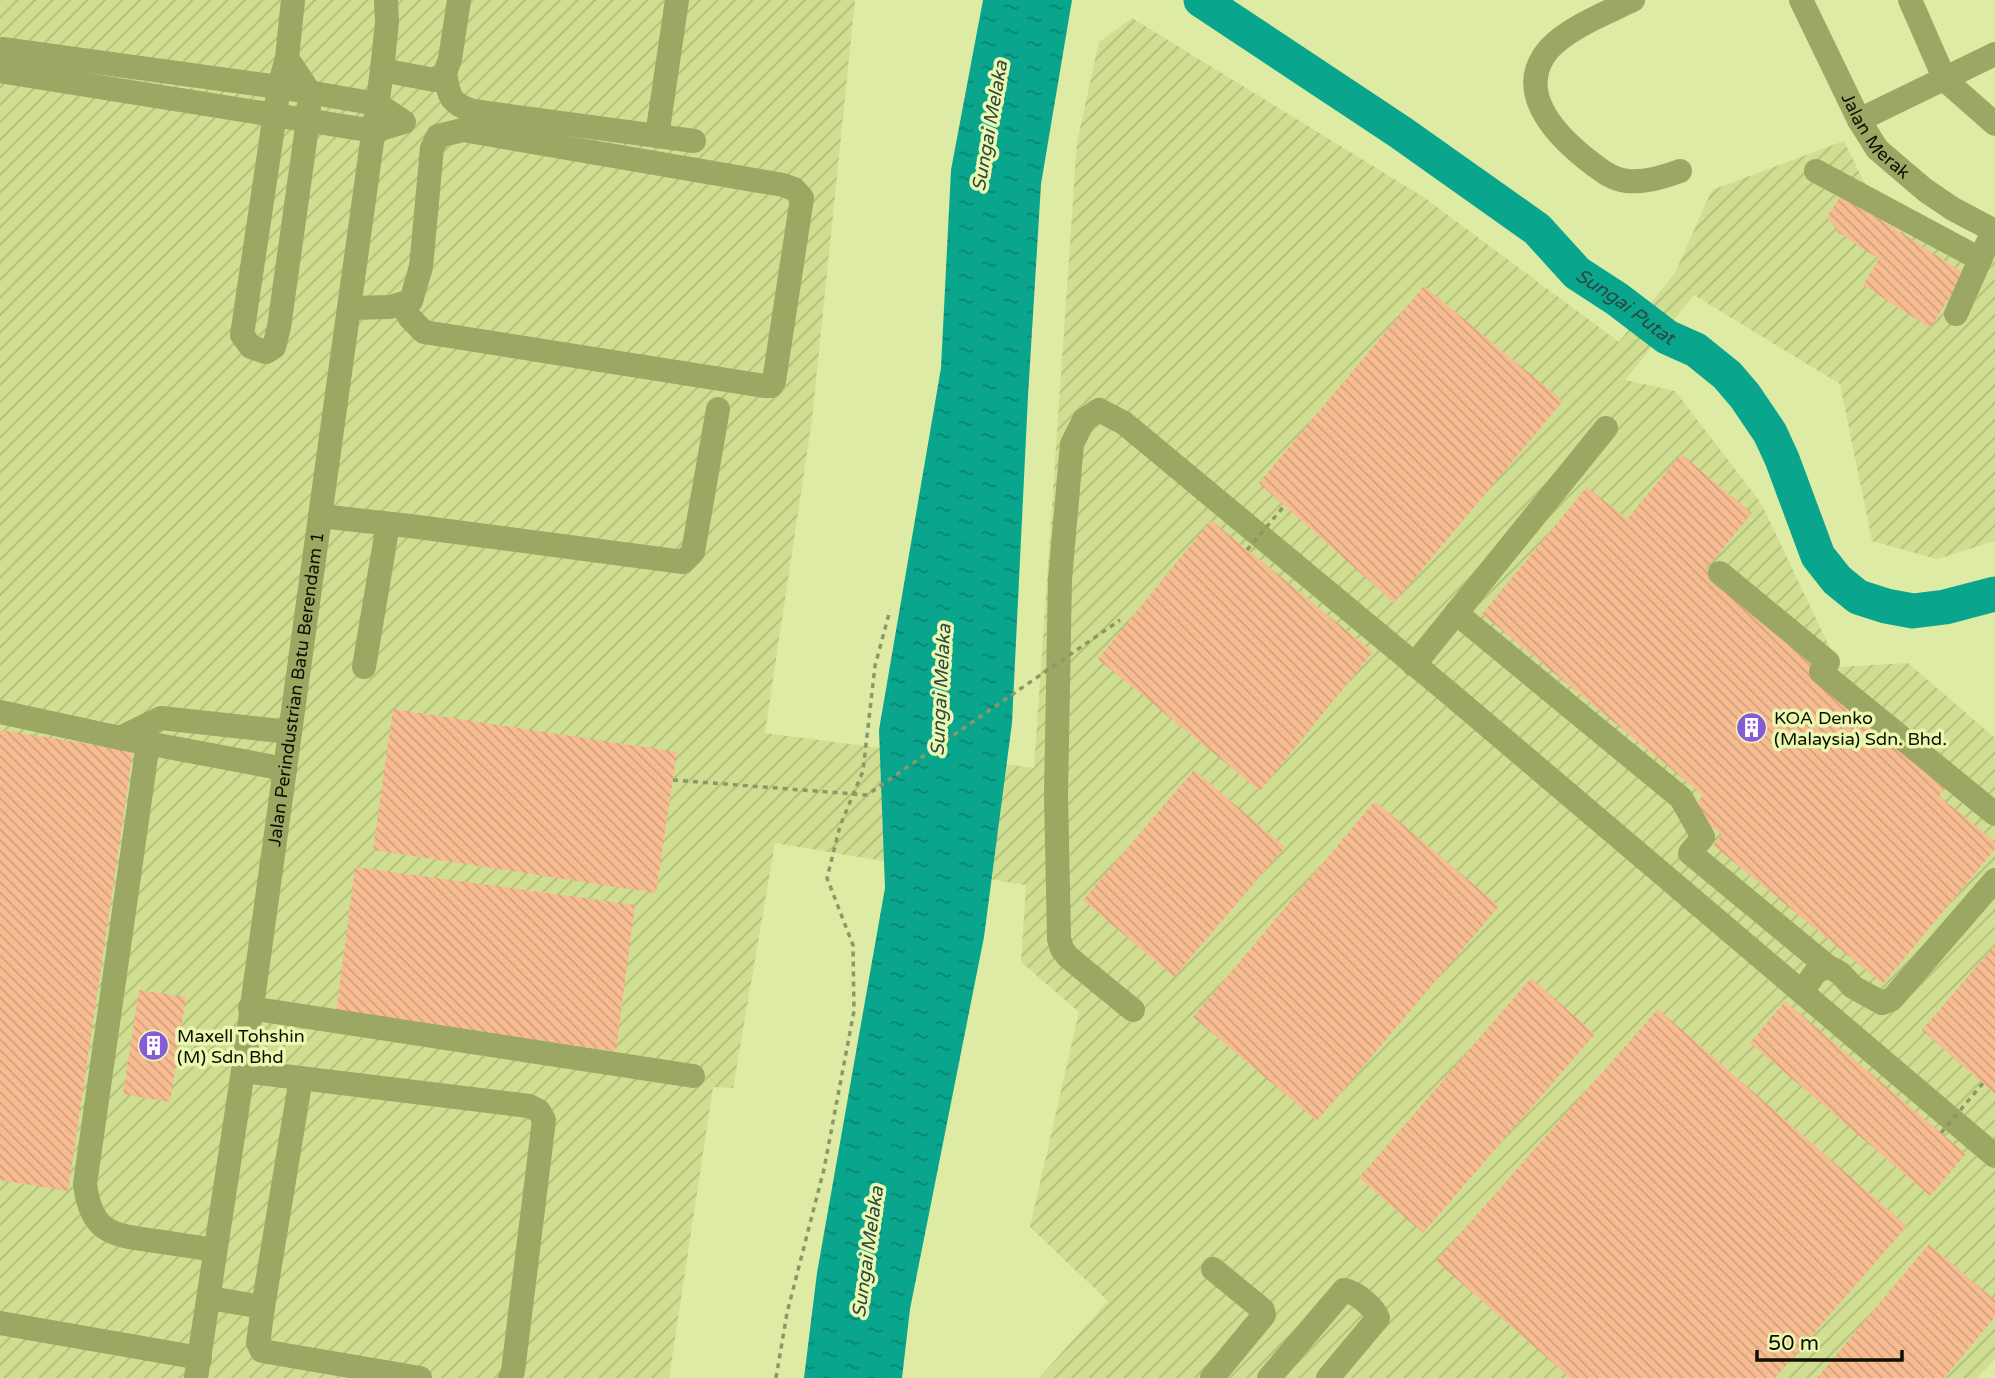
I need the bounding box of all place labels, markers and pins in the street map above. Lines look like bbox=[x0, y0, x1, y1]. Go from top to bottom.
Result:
place label: KOA Denko (Malaysia) Sdn. Bhd. bbox=[1774, 707, 1947, 750]
building icon: KOA Denko (Malaysia) Sdn. Bhd. bbox=[1734, 711, 1768, 745]
place label: Maxell Tohshin (M) Sdn Bhd bbox=[177, 1025, 305, 1068]
building icon: Maxell Tohshin (M) Sdn Bhd bbox=[137, 1029, 171, 1063]

